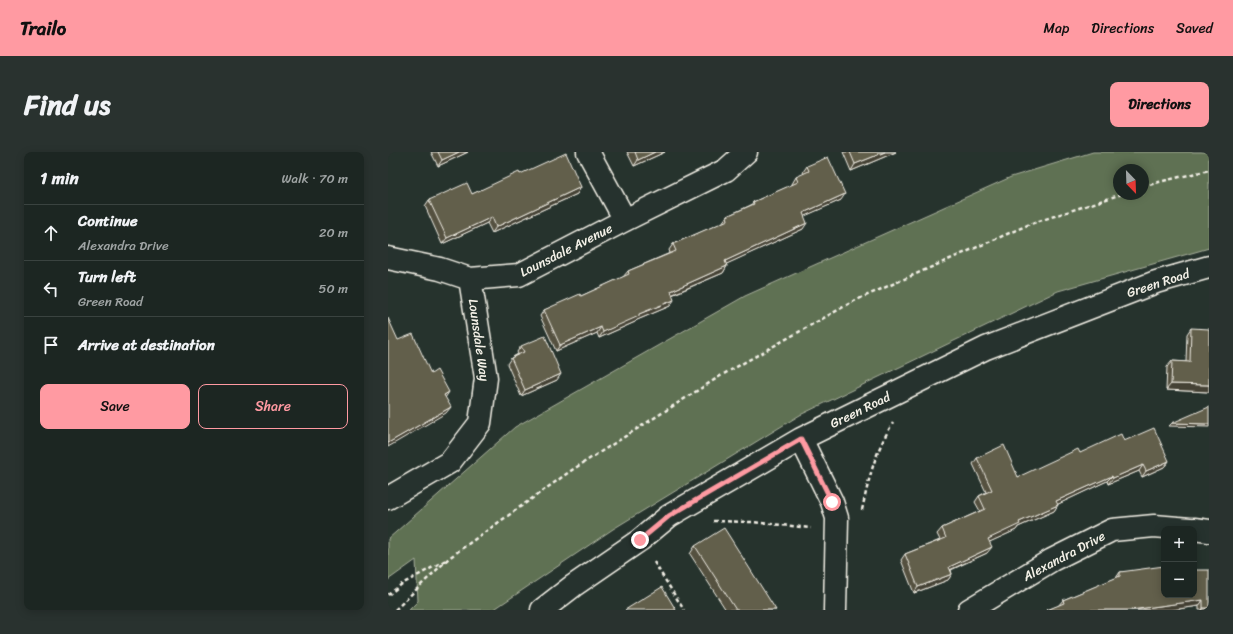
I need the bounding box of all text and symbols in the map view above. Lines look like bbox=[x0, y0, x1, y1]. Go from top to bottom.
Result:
text: Trailo bbox=[20, 12, 66, 45]
text: Map bbox=[1043, 16, 1069, 41]
text: Directions bbox=[1091, 16, 1154, 41]
text: Saved bbox=[1176, 16, 1213, 41]
text: Find us bbox=[24, 80, 111, 129]
button: Directions bbox=[1110, 82, 1209, 127]
text: 1 min bbox=[40, 163, 79, 193]
north arrow bbox=[1113, 164, 1149, 200]
text: Walk · 70 m bbox=[282, 167, 348, 190]
text: Continue bbox=[78, 208, 138, 234]
street label: Lounsdale Avenue bbox=[515, 217, 617, 283]
text: 20 m bbox=[319, 221, 348, 244]
icon: ahead bbox=[40, 222, 62, 244]
text: Alexandra Drive bbox=[78, 234, 169, 257]
street label: Green Road bbox=[1124, 262, 1193, 304]
text: Turn left bbox=[78, 264, 136, 290]
text: 50 m bbox=[318, 277, 348, 300]
icon: left bbox=[40, 278, 62, 300]
text: Green Road bbox=[78, 290, 143, 313]
street label: Lounsdale Way bbox=[462, 297, 496, 383]
text: Arrive at destination bbox=[78, 332, 215, 358]
icon: arrive bbox=[40, 334, 62, 356]
button: Save bbox=[40, 384, 190, 429]
button: Share bbox=[198, 384, 348, 429]
street label: Green Road bbox=[826, 385, 895, 435]
route start bbox=[823, 493, 841, 511]
street label: Alexandra Drive bbox=[1018, 524, 1110, 588]
map controls bbox=[1161, 526, 1197, 598]
button: + bbox=[1161, 526, 1197, 562]
route end bbox=[631, 531, 649, 549]
button: − bbox=[1161, 562, 1197, 598]

